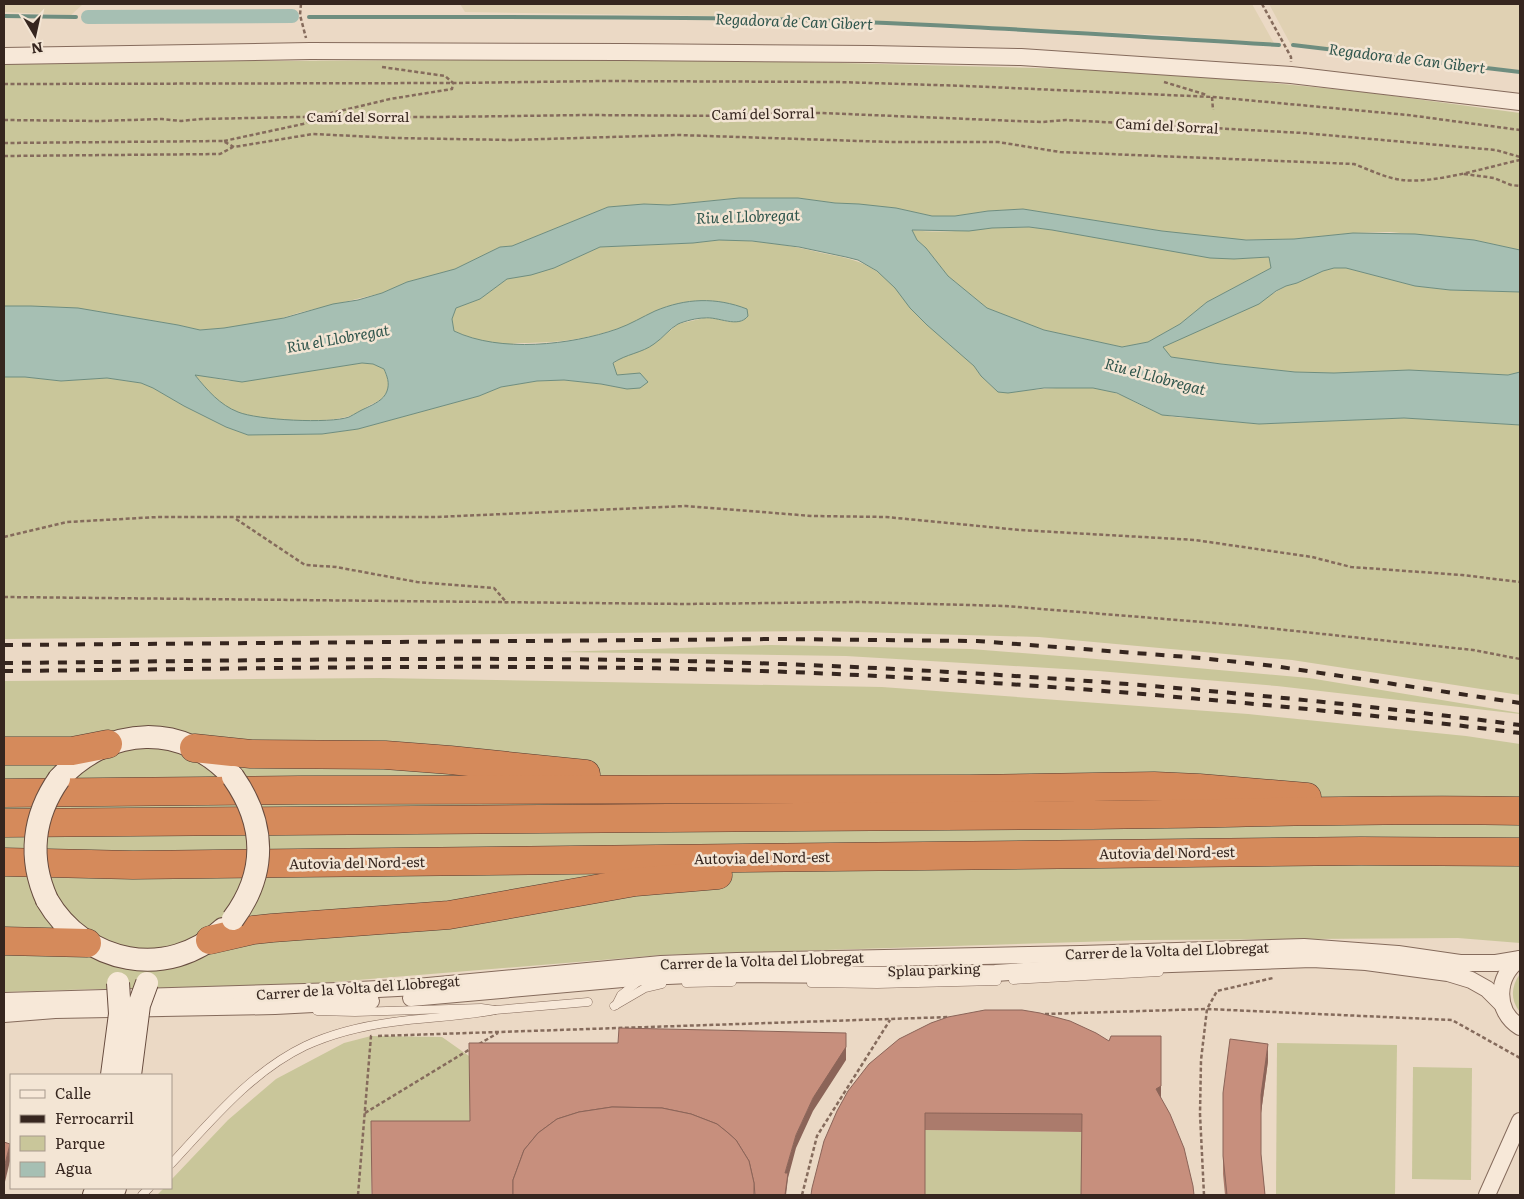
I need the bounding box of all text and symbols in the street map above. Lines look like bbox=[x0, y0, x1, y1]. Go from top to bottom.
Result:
water label: Regadora de Can Gibert bbox=[715, 6, 873, 35]
north arrow bbox=[10, 10, 60, 60]
water label: Regadora de Can Gibert bbox=[1327, 36, 1487, 79]
text: N bbox=[30, 38, 45, 60]
street label: Camí del Sorral bbox=[711, 102, 815, 124]
street label: Camí del Sorral bbox=[307, 106, 410, 126]
street label: Camí del Sorral bbox=[1115, 112, 1219, 138]
water label: Riu el Llobregat bbox=[695, 202, 800, 229]
water label: Riu el Llobregat bbox=[284, 317, 391, 358]
water label: Riu el Llobregat bbox=[1102, 351, 1209, 400]
street label: Autovia del Nord-est bbox=[1099, 841, 1235, 863]
street label: Autovia del Nord-est bbox=[694, 846, 830, 868]
street label: Autovia del Nord-est bbox=[289, 851, 425, 873]
street label: Carrer de la Volta del Llobregat bbox=[1065, 936, 1270, 964]
street label: Carrer de la Volta del Llobregat bbox=[660, 946, 865, 974]
street label: Splau parking bbox=[887, 957, 981, 981]
street label: Carrer de la Volta del Llobregat bbox=[255, 970, 461, 1004]
legend bbox=[10, 1074, 172, 1189]
text: Calle bbox=[55, 1081, 91, 1104]
text: Ferrocarril bbox=[55, 1106, 134, 1129]
text: Parque bbox=[55, 1131, 105, 1154]
text: Agua bbox=[55, 1156, 93, 1179]

